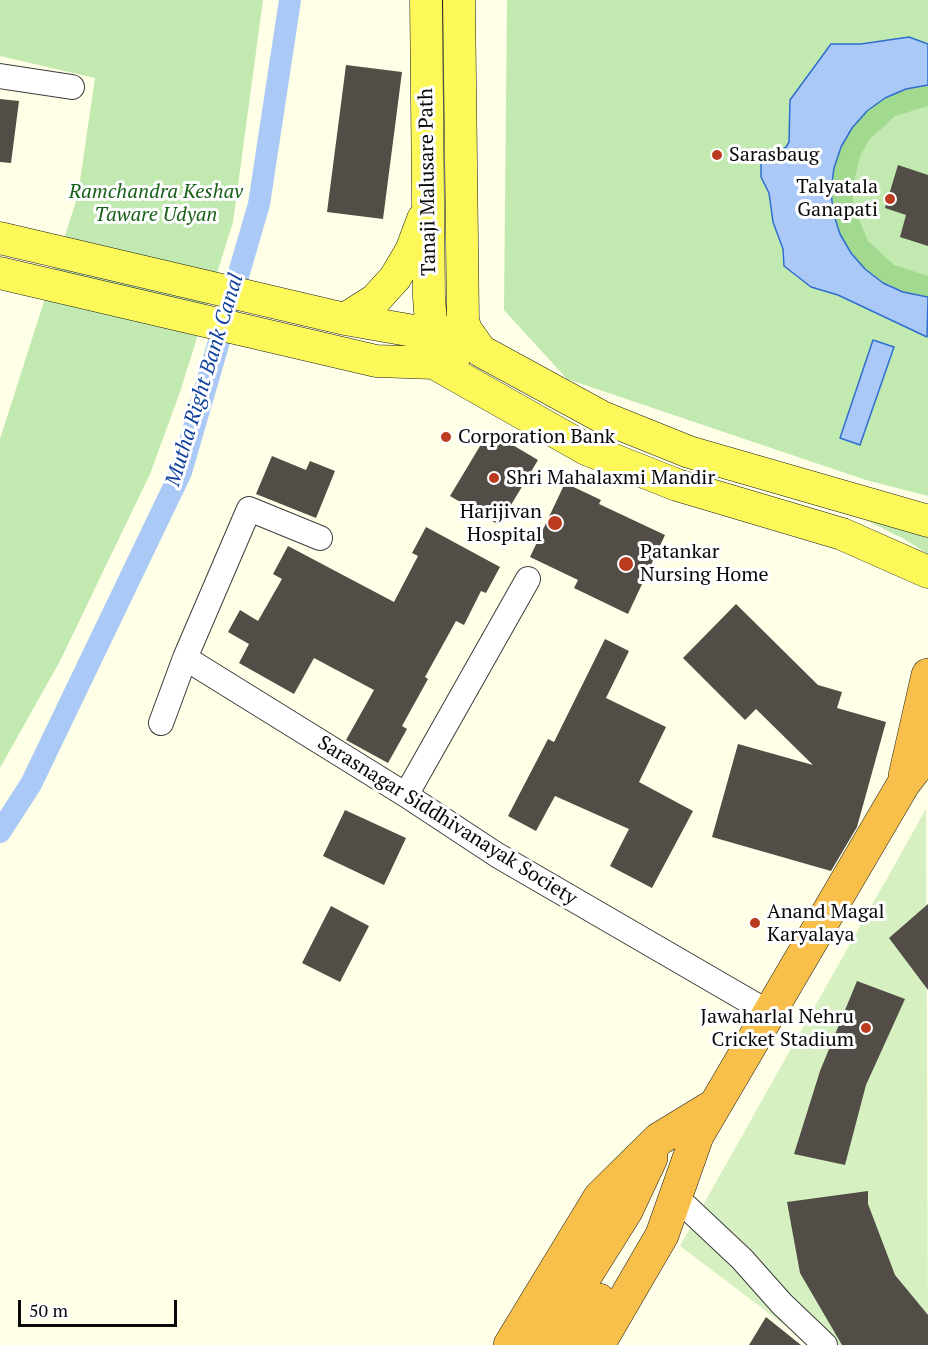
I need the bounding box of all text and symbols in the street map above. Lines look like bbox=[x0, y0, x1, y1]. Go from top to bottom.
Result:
street label: Tanaji Malusare Path bbox=[414, 88, 442, 276]
place label: Sarasbaug bbox=[729, 143, 819, 167]
marker: Sarasbaug bbox=[710, 148, 724, 162]
place label: Talyatala Ganapati bbox=[796, 175, 878, 222]
park label: Ramchandra Keshav Taware Udyan bbox=[69, 180, 243, 227]
marker: Talyatala Ganapati bbox=[883, 192, 897, 206]
water label: Mutha Right Bank Canal bbox=[161, 271, 249, 489]
place label: Corporation Bank bbox=[458, 425, 615, 449]
marker: Corporation Bank bbox=[439, 430, 453, 444]
place label: Shri Mahalaxmi Mandir bbox=[506, 466, 715, 490]
marker: Shri Mahalaxmi Mandir bbox=[487, 471, 501, 485]
place label: Harijivan Hospital bbox=[460, 500, 542, 547]
marker: Harijivan Hospital bbox=[546, 514, 564, 532]
place label: Patankar Nursing Home bbox=[640, 540, 769, 587]
marker: Patankar Nursing Home bbox=[617, 555, 635, 573]
street label: Sarasnagar Siddhivanayak Society bbox=[313, 731, 581, 911]
place label: Anand Magal Karyalaya bbox=[767, 900, 885, 947]
marker: Anand Magal Karyalaya bbox=[748, 916, 762, 930]
place label: Jawaharlal Nehru Cricket Stadium bbox=[700, 1005, 854, 1052]
marker: Jawaharlal Nehru Cricket Stadium bbox=[859, 1021, 873, 1035]
scale bar bbox=[21, 1288, 180, 1326]
text: 50 m bbox=[29, 1298, 68, 1322]

